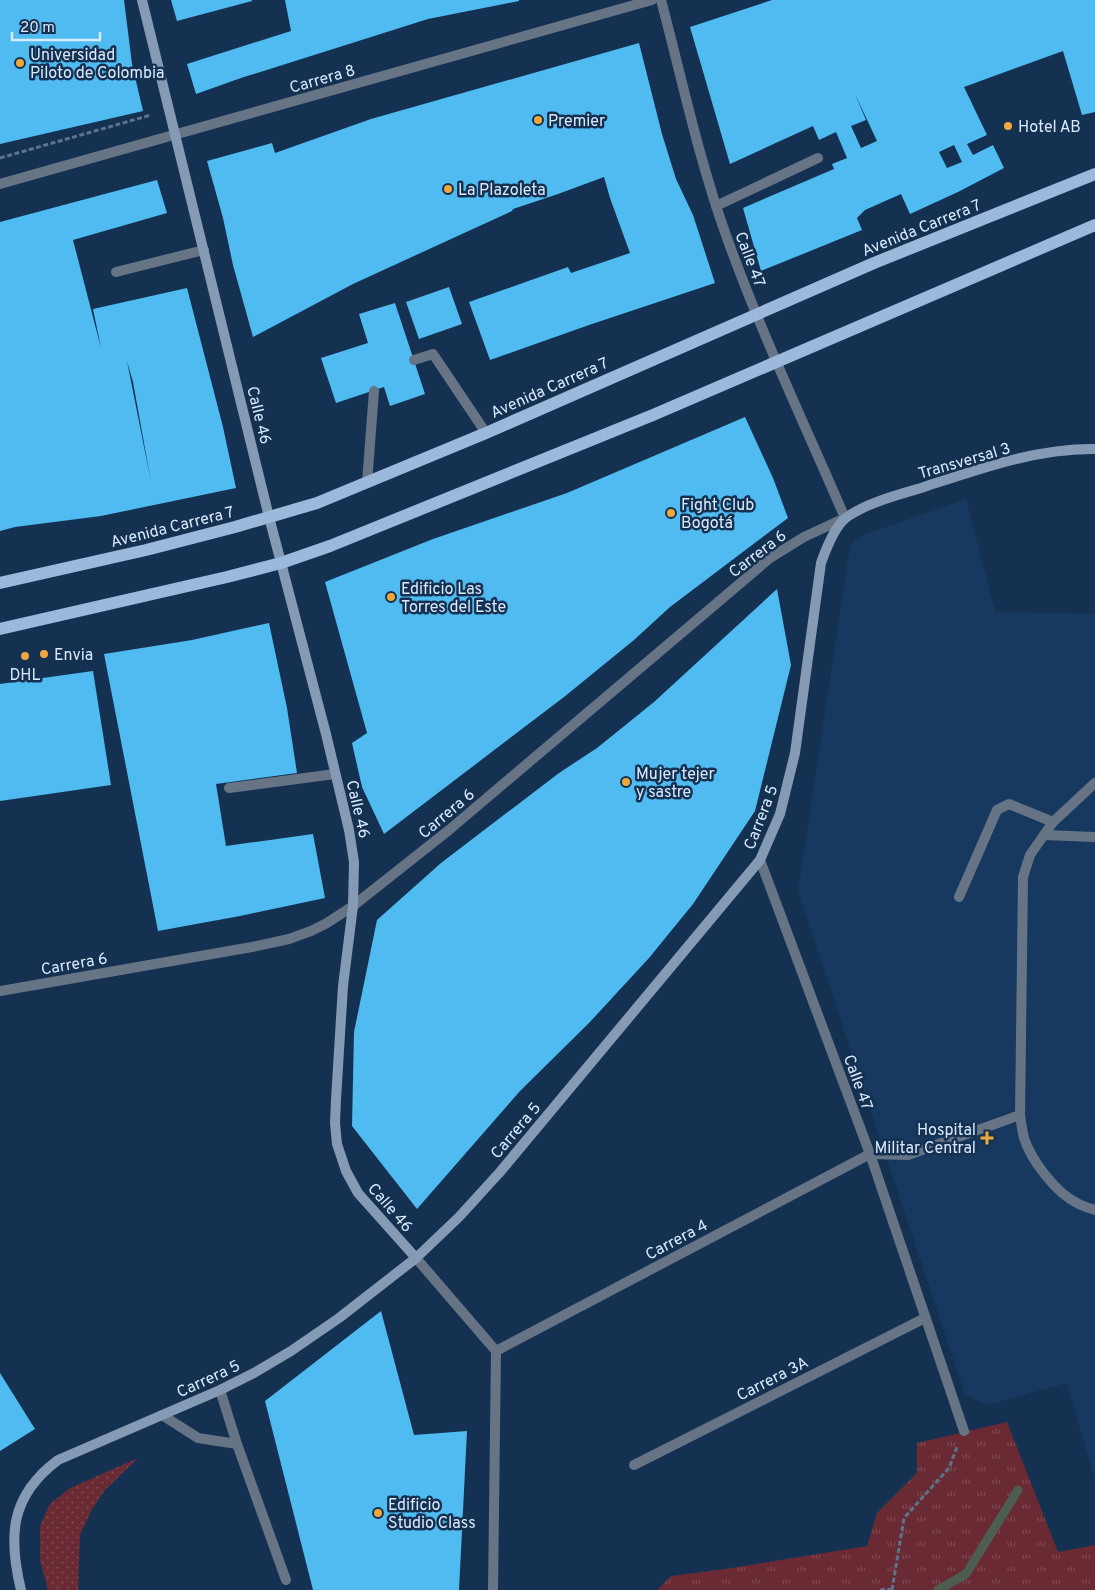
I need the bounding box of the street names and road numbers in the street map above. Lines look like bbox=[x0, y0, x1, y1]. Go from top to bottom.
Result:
street label: Carrera 8 bbox=[287, 61, 358, 99]
street label: Avenida Carrera 7 bbox=[859, 196, 984, 262]
street label: Calle 47 bbox=[729, 229, 769, 290]
street label: Avenida Carrera 7 bbox=[488, 354, 612, 424]
street label: Calle 46 bbox=[241, 384, 275, 447]
street label: Transversal 3 bbox=[916, 439, 1013, 485]
street label: Avenida Carrera 7 bbox=[109, 503, 236, 553]
street label: Carrera 6 bbox=[725, 526, 791, 583]
street label: Calle 46 bbox=[341, 778, 373, 840]
street label: Carrera 5 bbox=[740, 783, 783, 853]
street label: Carrera 6 bbox=[415, 785, 480, 844]
street label: Carrera 6 bbox=[39, 949, 109, 981]
street label: Calle 47 bbox=[838, 1052, 876, 1113]
street label: Carrera 5 bbox=[487, 1099, 546, 1164]
street label: Calle 46 bbox=[363, 1179, 416, 1237]
street label: Carrera 4 bbox=[642, 1216, 712, 1265]
street label: Carrera 3A bbox=[734, 1353, 812, 1406]
street label: Carrera 5 bbox=[174, 1356, 244, 1403]

